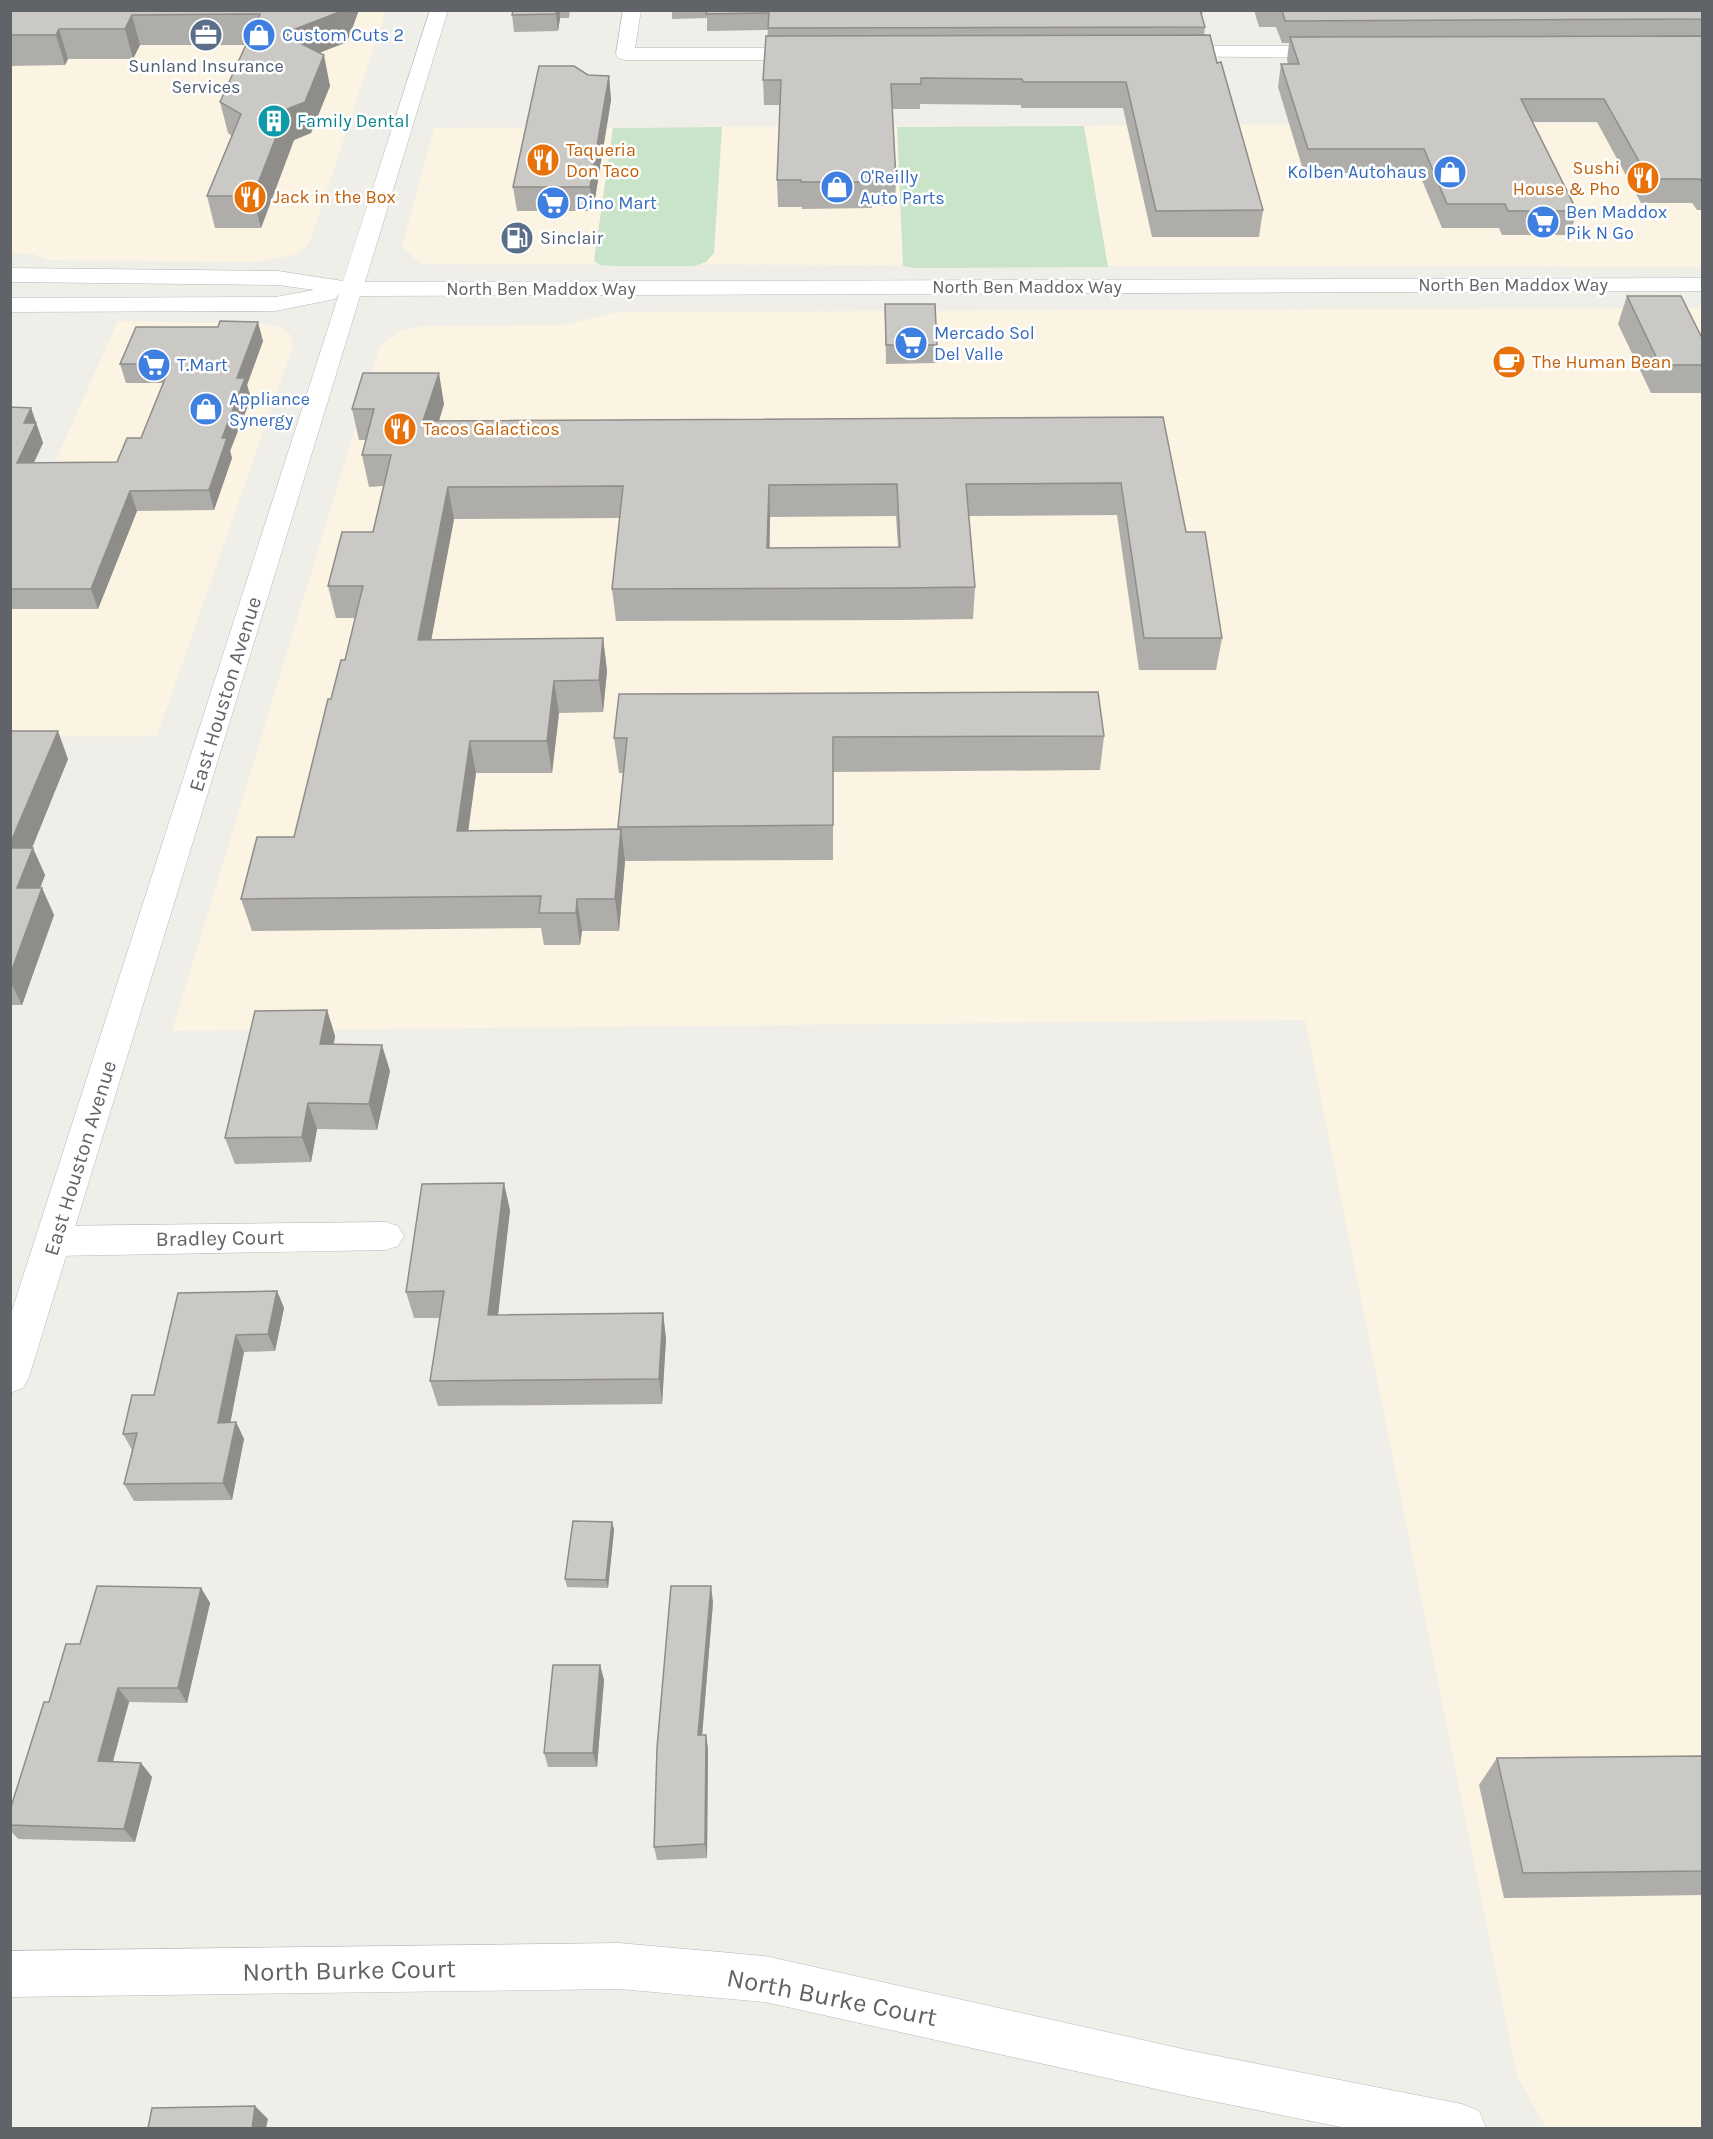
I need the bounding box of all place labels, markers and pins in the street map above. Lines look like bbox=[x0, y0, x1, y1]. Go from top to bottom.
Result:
office icon: Sunland Insurance Services bbox=[188, 17, 224, 53]
shop icon: Custom Cuts 2 bbox=[241, 17, 277, 53]
place label: Custom Cuts 2 bbox=[282, 24, 404, 46]
place label: Sunland Insurance Services bbox=[128, 55, 284, 98]
building icon: Family Dental bbox=[256, 103, 292, 139]
place label: Family Dental bbox=[297, 110, 410, 132]
place label: Taqueria Don Taco bbox=[566, 139, 639, 182]
restaurant icon: Taqueria Don Taco bbox=[525, 142, 561, 178]
shop icon: Kolben Autohaus bbox=[1432, 154, 1468, 190]
place label: Sushi House & Pho bbox=[1513, 157, 1620, 200]
restaurant icon: Sushi House & Pho bbox=[1625, 160, 1661, 196]
place label: Kolben Autohaus bbox=[1287, 161, 1427, 183]
place label: O'Reilly Auto Parts bbox=[860, 166, 945, 209]
shop icon: O'Reilly Auto Parts bbox=[819, 169, 855, 205]
restaurant icon: Jack in the Box bbox=[232, 179, 268, 215]
supermarket icon: Dino Mart bbox=[535, 185, 571, 221]
place label: Jack in the Box bbox=[273, 186, 396, 208]
place label: Dino Mart bbox=[576, 192, 657, 214]
place label: Ben Maddox Pik N Go bbox=[1566, 201, 1667, 244]
supermarket icon: Ben Maddox Pik N Go bbox=[1525, 204, 1561, 240]
fuel station icon: Sinclair bbox=[499, 220, 535, 256]
place label: Sinclair bbox=[540, 227, 604, 249]
place label: Mercado Sol Del Valle bbox=[934, 322, 1035, 365]
supermarket icon: Mercado Sol Del Valle bbox=[893, 325, 929, 361]
cafe icon: The Human Bean bbox=[1491, 344, 1527, 380]
supermarket icon: T.Mart bbox=[136, 347, 172, 383]
place label: The Human Bean bbox=[1532, 351, 1671, 373]
place label: T.Mart bbox=[177, 354, 228, 376]
place label: Appliance Synergy bbox=[229, 388, 310, 431]
shop icon: Appliance Synergy bbox=[188, 391, 224, 427]
restaurant icon: Tacos Galacticos bbox=[382, 411, 418, 447]
place label: Tacos Galacticos bbox=[423, 418, 560, 440]

